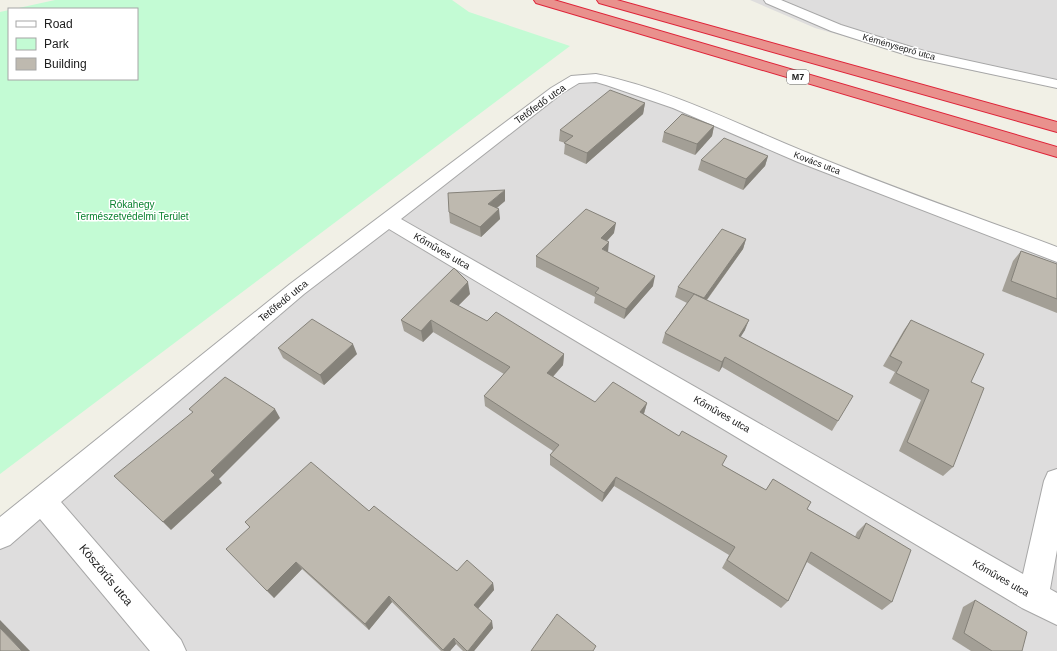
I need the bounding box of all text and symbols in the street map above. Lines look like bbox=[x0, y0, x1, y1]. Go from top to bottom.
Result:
legend bbox=[8, 8, 138, 80]
text: Road bbox=[44, 17, 73, 31]
street label: Kéményseprő utca bbox=[862, 32, 936, 62]
text: Park bbox=[44, 37, 70, 51]
text: Building bbox=[44, 57, 87, 71]
road number: M7 bbox=[787, 70, 809, 84]
street label: Tetőfedő utca bbox=[512, 82, 568, 126]
street label: Kovács utca bbox=[792, 150, 842, 176]
park label: Rókahegy Természetvédelmi Terület bbox=[75, 199, 189, 222]
street label: Kőműves utca bbox=[412, 230, 473, 272]
street label: Tetőfedő utca bbox=[256, 278, 310, 324]
street label: Kőműves utca bbox=[692, 393, 753, 435]
street label: Köszörűs utca bbox=[76, 541, 136, 609]
street label: Kőműves utca bbox=[971, 557, 1032, 599]

